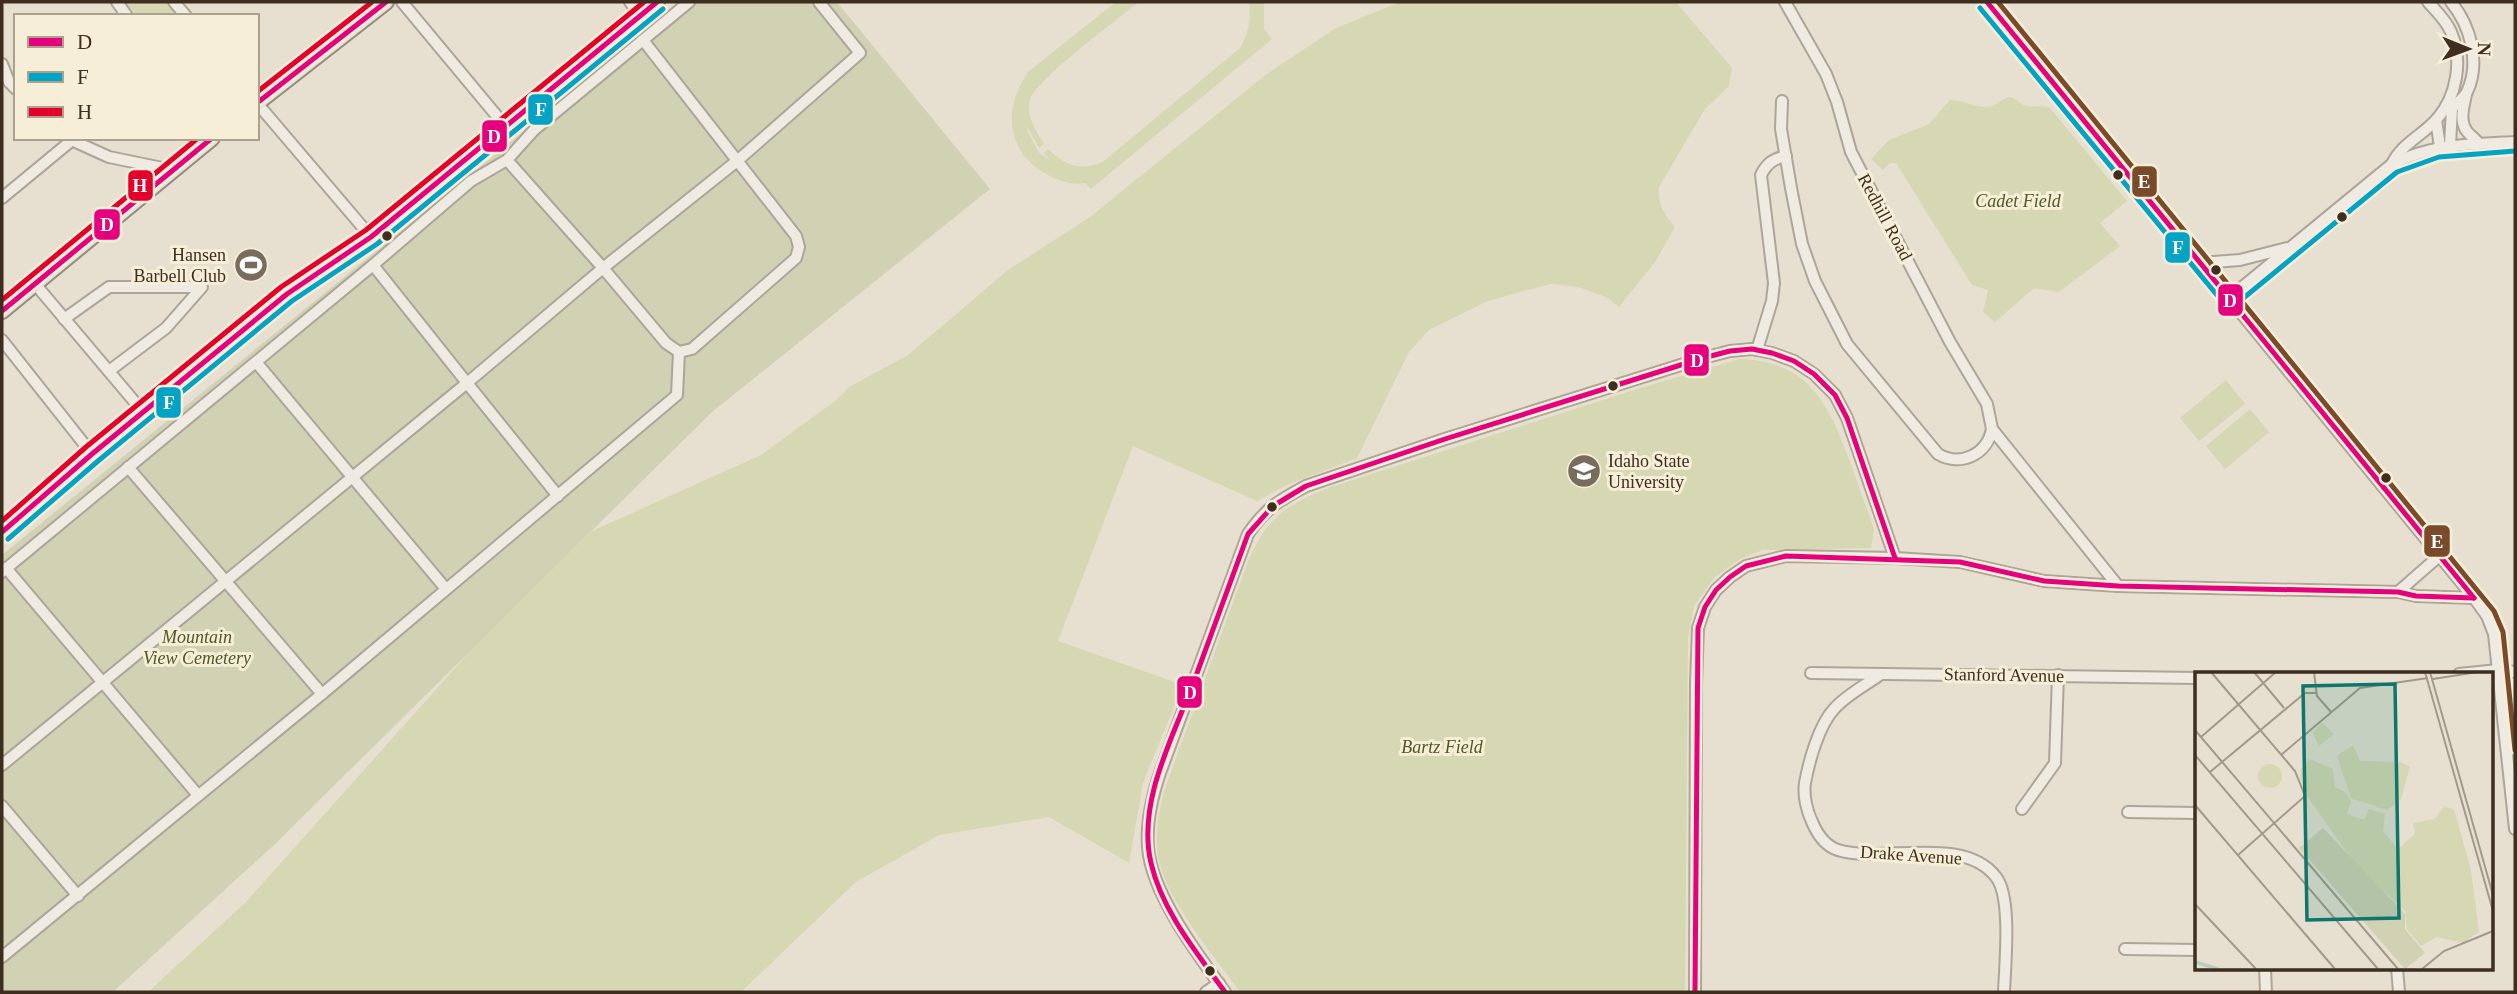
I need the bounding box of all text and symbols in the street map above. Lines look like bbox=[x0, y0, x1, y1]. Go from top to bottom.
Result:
legend bbox=[14, 14, 259, 140]
north arrow bbox=[2433, 14, 2503, 84]
text: D bbox=[77, 30, 92, 54]
text: N bbox=[2474, 42, 2495, 57]
text: F bbox=[77, 65, 89, 89]
line badge: F bbox=[527, 93, 554, 126]
text: F bbox=[535, 99, 547, 120]
text: H bbox=[77, 100, 92, 124]
line badge: D bbox=[481, 119, 508, 153]
text: D bbox=[487, 126, 501, 147]
line badge: E bbox=[2131, 165, 2158, 198]
unlabelled marker bbox=[2111, 168, 2125, 182]
line badge: H bbox=[127, 169, 154, 202]
street label: Redhill Road bbox=[1854, 170, 1916, 264]
text: E bbox=[2138, 171, 2150, 192]
text: H bbox=[133, 175, 148, 196]
park label: Cadet Field bbox=[1975, 191, 2062, 211]
line badge: D bbox=[93, 208, 121, 241]
unlabelled marker bbox=[2335, 210, 2349, 224]
text: D bbox=[100, 214, 114, 235]
unlabelled marker bbox=[380, 229, 394, 243]
line badge: F bbox=[2164, 231, 2191, 264]
text: F bbox=[2172, 237, 2184, 258]
place label: Hansen Barbell Club bbox=[134, 245, 226, 286]
sports icon: Hansen Barbell Club bbox=[232, 246, 270, 284]
unlabelled marker bbox=[2209, 263, 2223, 277]
line badge: D bbox=[2217, 283, 2244, 317]
text: D bbox=[2223, 290, 2237, 311]
line badge: D bbox=[1683, 343, 1710, 377]
text: D bbox=[1690, 350, 1704, 371]
unlabelled marker bbox=[1606, 379, 1620, 393]
line badge: F bbox=[155, 386, 182, 419]
text: F bbox=[163, 392, 175, 413]
place label: Idaho State University bbox=[1608, 451, 1689, 492]
school or university icon: Idaho State University bbox=[1565, 452, 1603, 490]
unlabelled marker bbox=[2379, 471, 2393, 485]
unlabelled marker bbox=[1265, 500, 1279, 514]
line badge: E bbox=[2423, 524, 2451, 558]
text: E bbox=[2431, 531, 2443, 552]
park label: Mountain View Cemetery bbox=[143, 627, 251, 668]
street label: Stanford Avenue bbox=[1944, 664, 2064, 686]
inset map bbox=[2195, 672, 2492, 970]
line badge: D bbox=[1176, 675, 1203, 709]
text: D bbox=[1183, 682, 1197, 703]
park label: Bartz Field bbox=[1401, 737, 1484, 757]
street label: Drake Avenue bbox=[1859, 841, 1963, 869]
unlabelled marker bbox=[1203, 964, 1217, 978]

